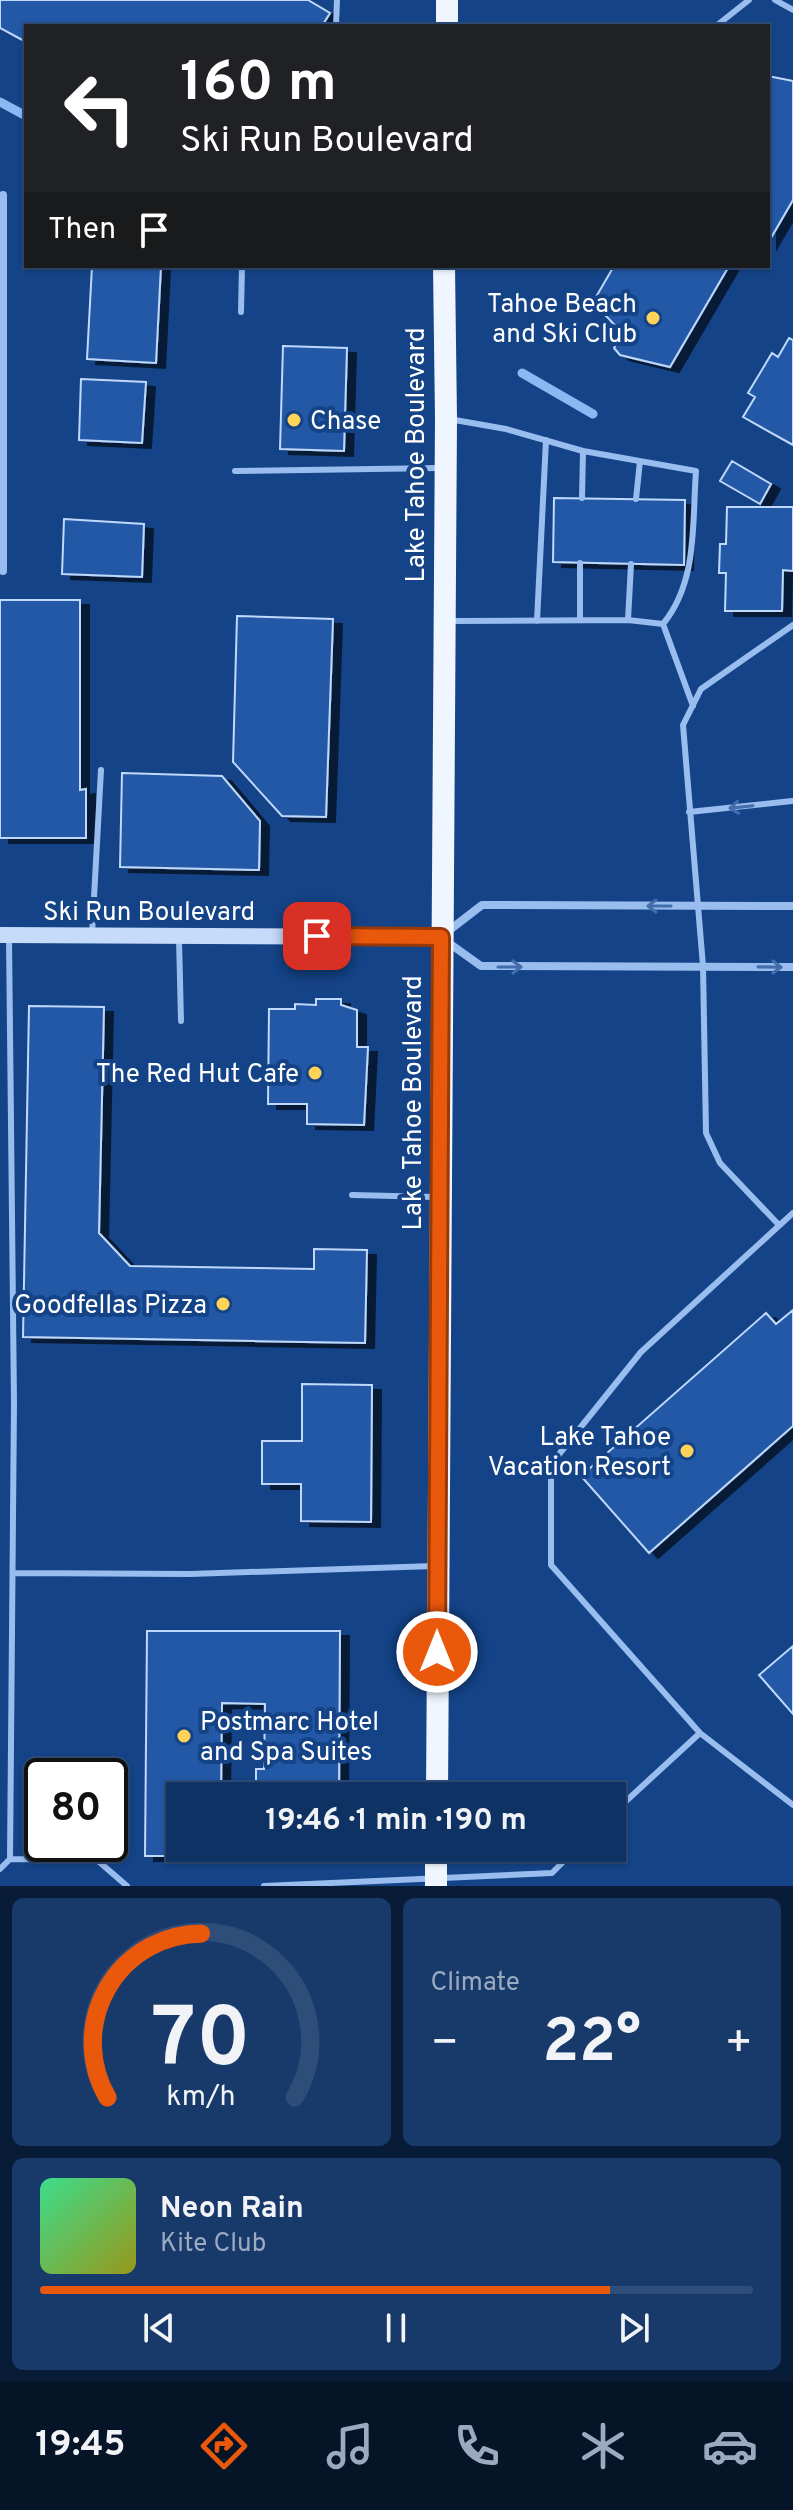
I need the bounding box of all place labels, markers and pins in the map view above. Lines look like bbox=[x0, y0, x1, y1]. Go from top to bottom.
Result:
place label: Tahoe Beach and Ski Club bbox=[487, 289, 637, 352]
marker: Tahoe Beach and Ski Club bbox=[644, 309, 662, 327]
place label: Chase bbox=[310, 406, 381, 439]
marker: Chase bbox=[285, 411, 303, 429]
pin bbox=[283, 902, 351, 970]
place label: The Red Hut Cafe bbox=[96, 1059, 299, 1092]
marker: The Red Hut Cafe bbox=[306, 1064, 324, 1082]
place label: Goodfellas Pizza bbox=[14, 1290, 207, 1323]
marker: Goodfellas Pizza bbox=[214, 1295, 232, 1313]
place label: Lake Tahoe Vacation Resort bbox=[488, 1422, 671, 1485]
marker: Lake Tahoe Vacation Resort bbox=[678, 1442, 696, 1460]
place label: Postmarc Hotel and Spa Suites bbox=[200, 1707, 379, 1770]
marker: Postmarc Hotel and Spa Suites bbox=[175, 1727, 193, 1745]

